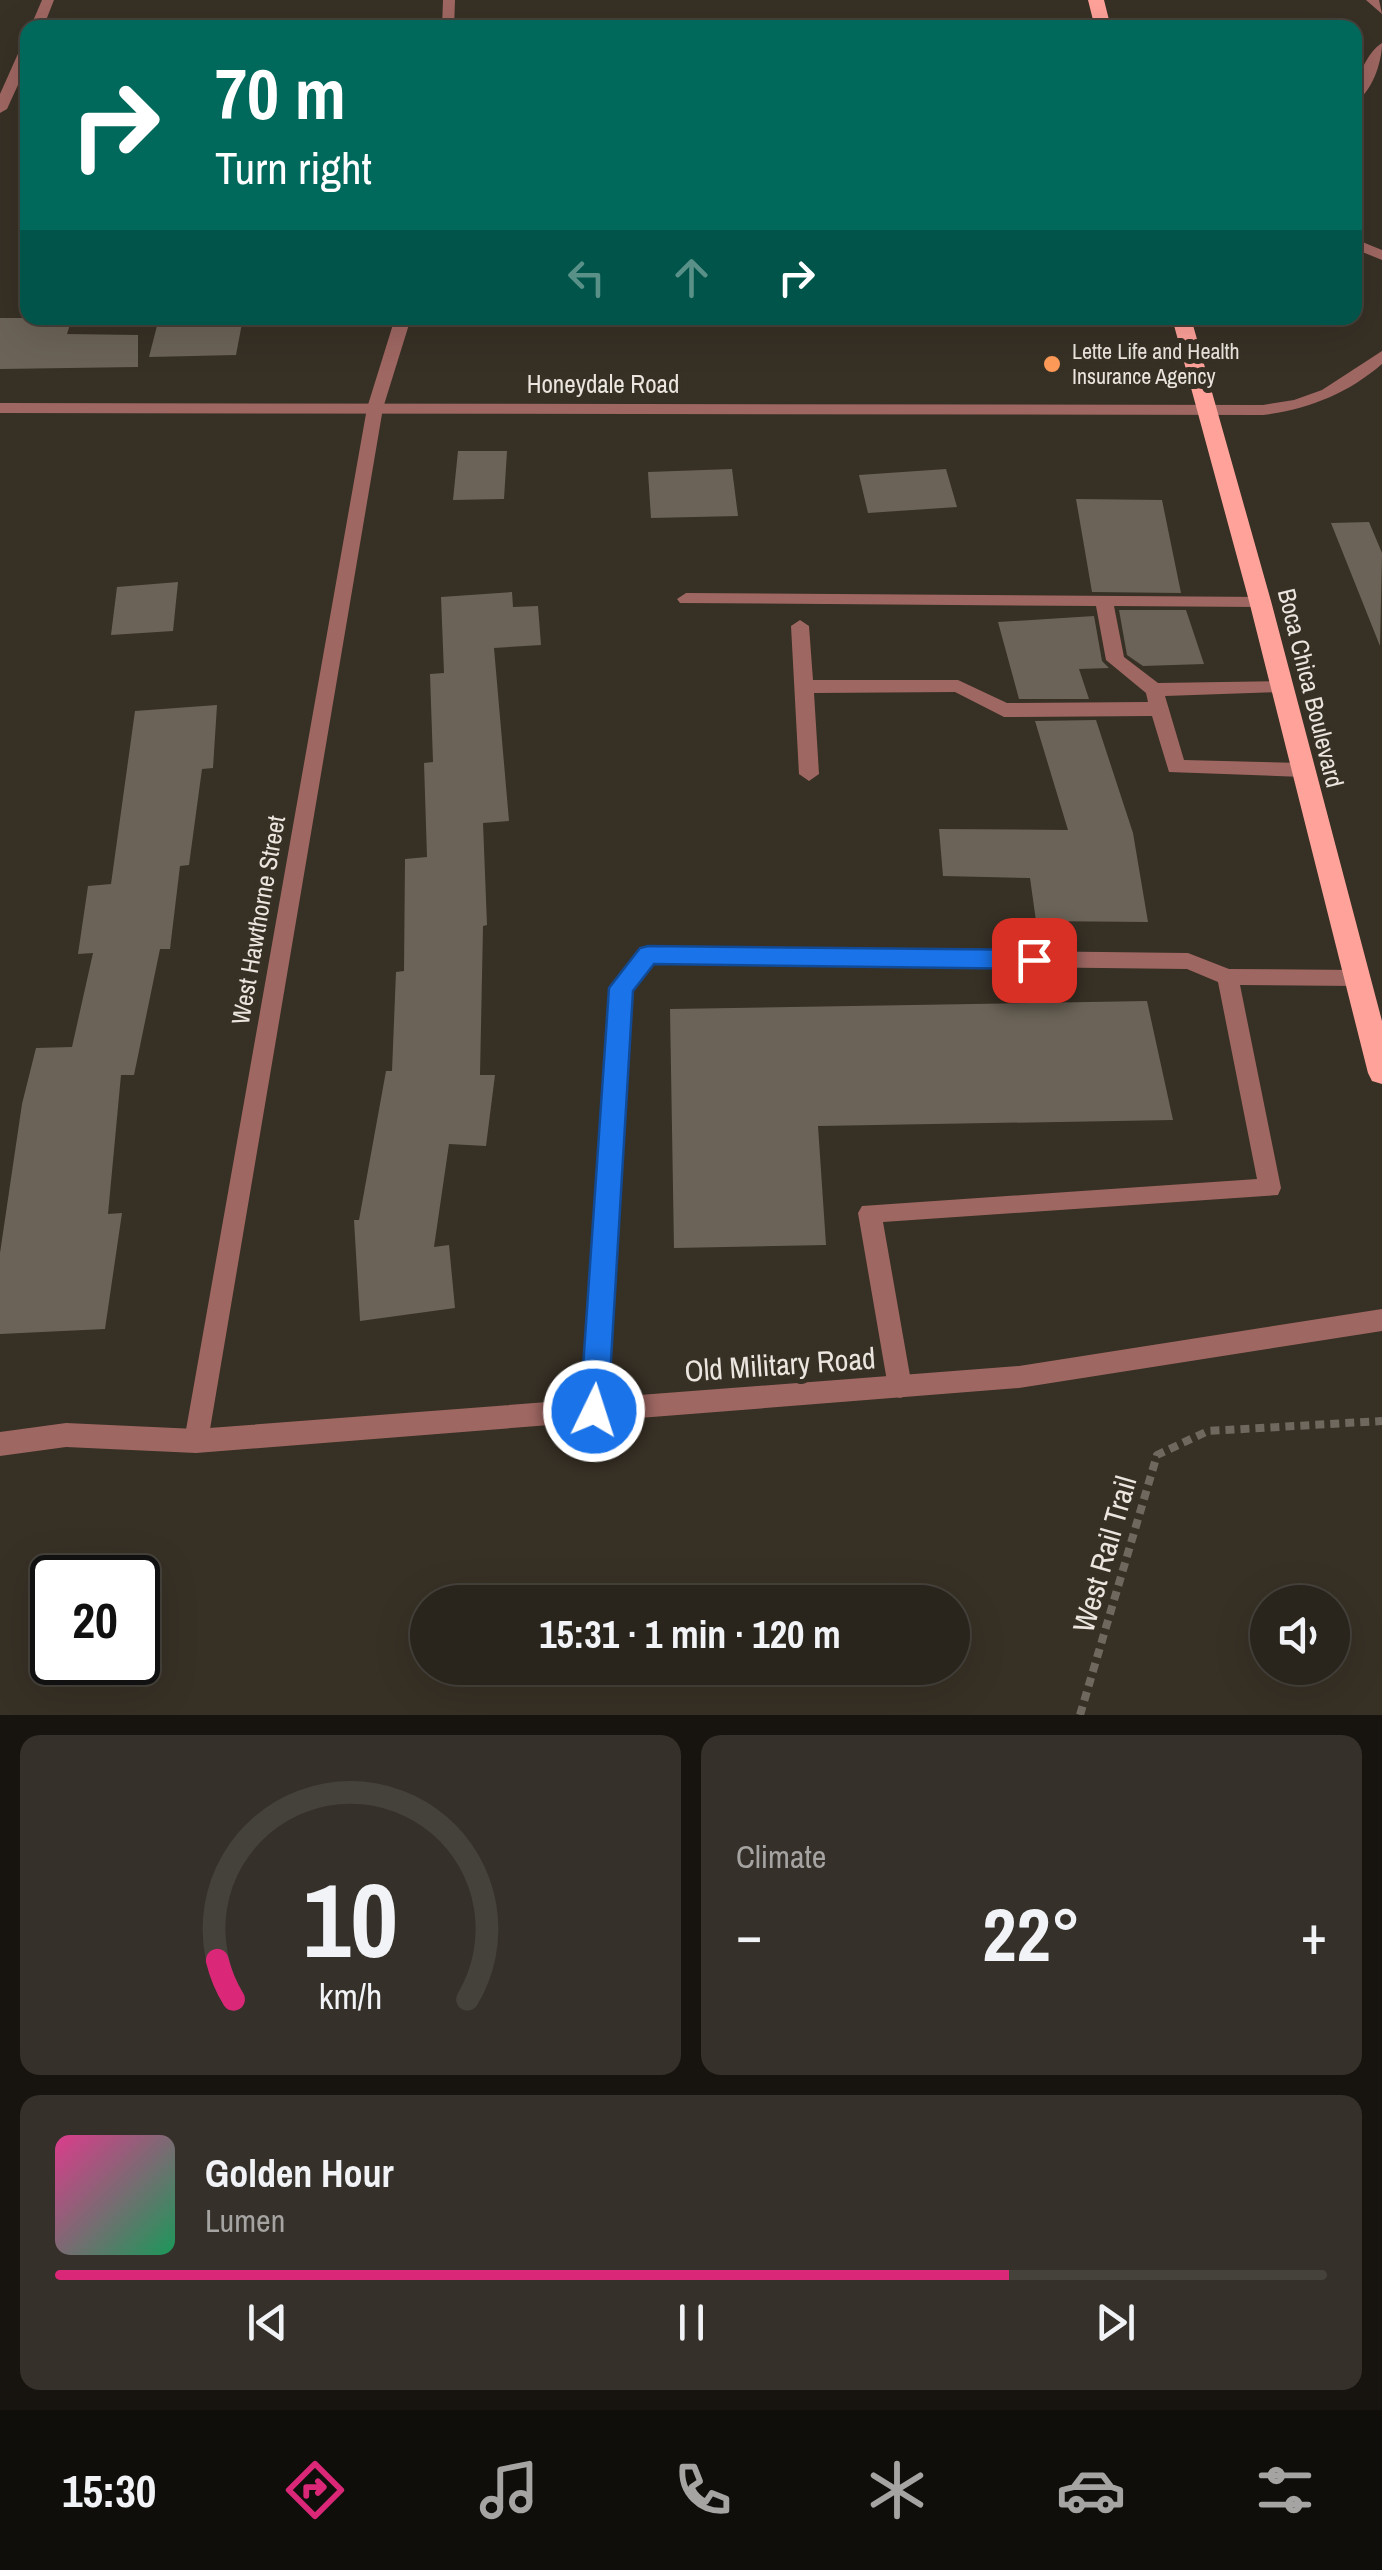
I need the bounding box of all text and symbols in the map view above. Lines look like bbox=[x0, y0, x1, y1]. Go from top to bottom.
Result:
text: 70 m bbox=[215, 47, 346, 141]
icon: right bbox=[50, 60, 180, 190]
text: Turn right bbox=[215, 137, 372, 198]
icon: left bbox=[559, 250, 614, 305]
icon: ahead bbox=[664, 250, 719, 305]
icon: right bbox=[769, 250, 824, 305]
place label: Lette Life and Health Insurance Agency bbox=[1072, 336, 1240, 391]
marker: Lette Life and Health Insurance Agency bbox=[1041, 353, 1063, 375]
street label: Honeydale Road bbox=[527, 367, 679, 401]
street label: Boca Chica Boulevard bbox=[1270, 585, 1352, 791]
street label: West Hawthorne Street bbox=[223, 813, 293, 1027]
pin bbox=[992, 918, 1077, 1003]
icon: arrive bbox=[1007, 933, 1062, 988]
street label: Old Military Road bbox=[683, 1337, 877, 1391]
position arrow bbox=[542, 1359, 646, 1463]
street label: West Rail Trail bbox=[1063, 1471, 1145, 1637]
speed limit sign: 20 bbox=[30, 1555, 160, 1685]
map controls bbox=[1250, 1585, 1350, 1685]
button: sound bbox=[1250, 1585, 1350, 1685]
text: 15:31 · 1 min · 120 m bbox=[539, 1609, 841, 1660]
text: Climate bbox=[736, 1835, 826, 1878]
text: 10 bbox=[303, 1849, 398, 1989]
text: 22° bbox=[982, 1883, 1081, 1984]
text: − bbox=[736, 1897, 762, 1971]
text: + bbox=[1301, 1897, 1327, 1971]
text: km/h bbox=[319, 1972, 382, 2020]
text: Golden Hour bbox=[205, 2148, 394, 2199]
text: Lumen bbox=[205, 2199, 285, 2242]
icon: previous bbox=[240, 2295, 295, 2350]
icon: pause bbox=[664, 2295, 719, 2350]
icon: next bbox=[1088, 2295, 1143, 2350]
icon: directions bbox=[280, 2455, 350, 2525]
icon: music bbox=[474, 2455, 544, 2525]
icon: phone bbox=[668, 2455, 738, 2525]
icon: climate bbox=[862, 2455, 932, 2525]
icon: car bbox=[1056, 2455, 1126, 2525]
icon: filters bbox=[1250, 2455, 1320, 2525]
text: 15:30 bbox=[62, 2460, 156, 2521]

